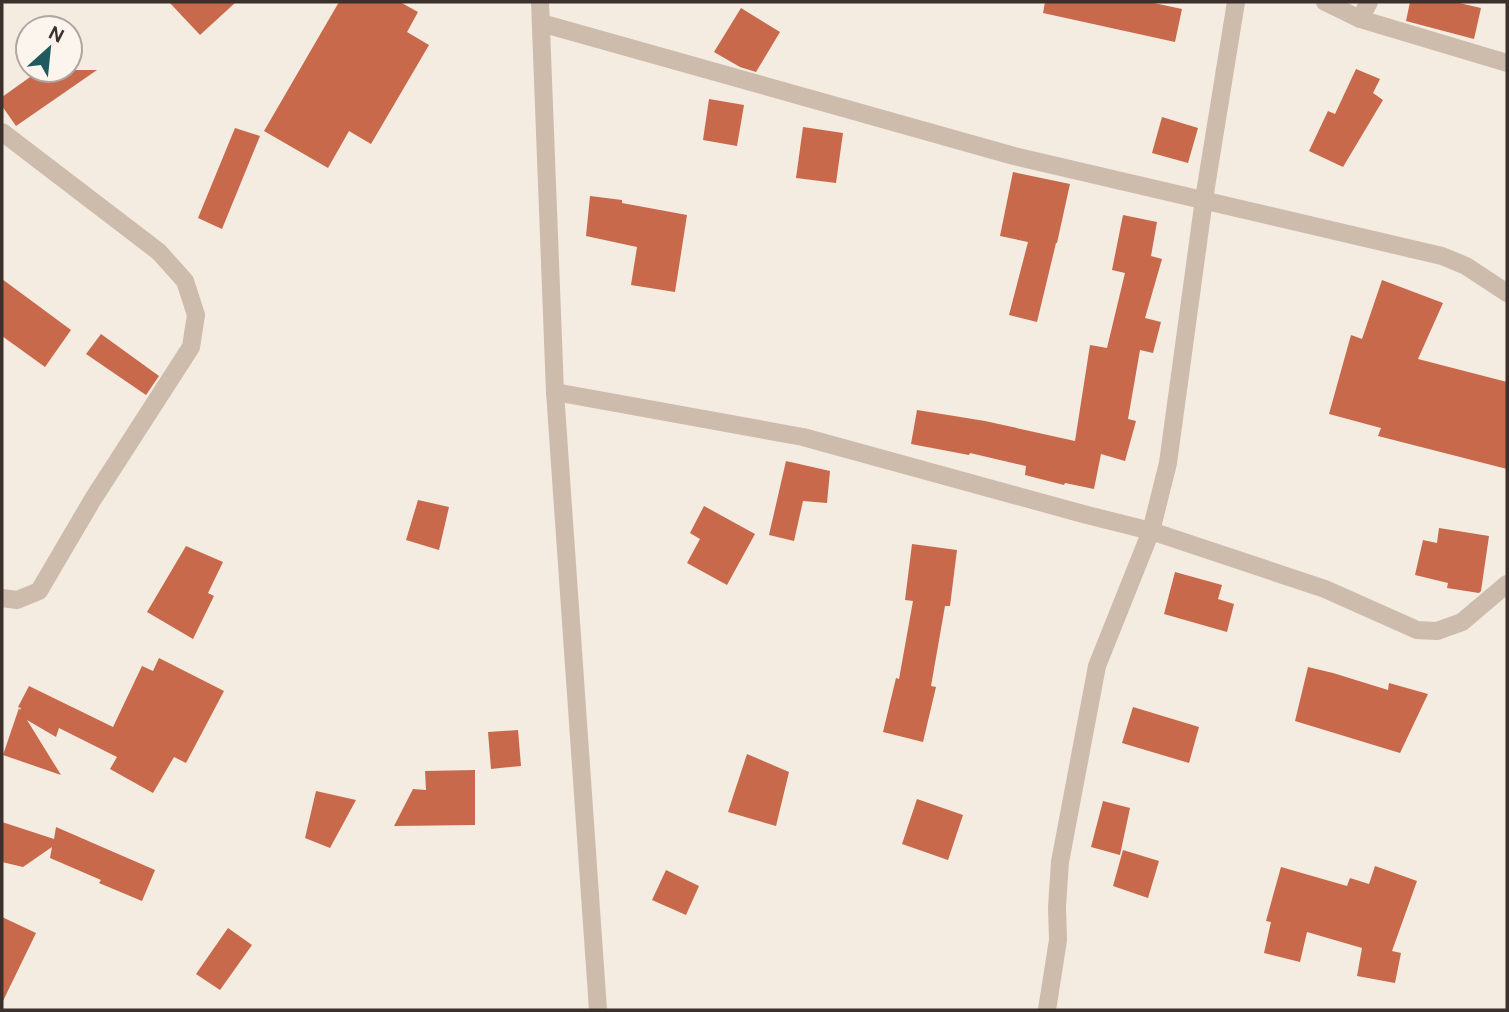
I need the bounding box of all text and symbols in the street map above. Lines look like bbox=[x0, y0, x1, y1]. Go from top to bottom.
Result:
north arrow bbox=[14, 14, 84, 84]
text: N bbox=[45, 20, 68, 49]

